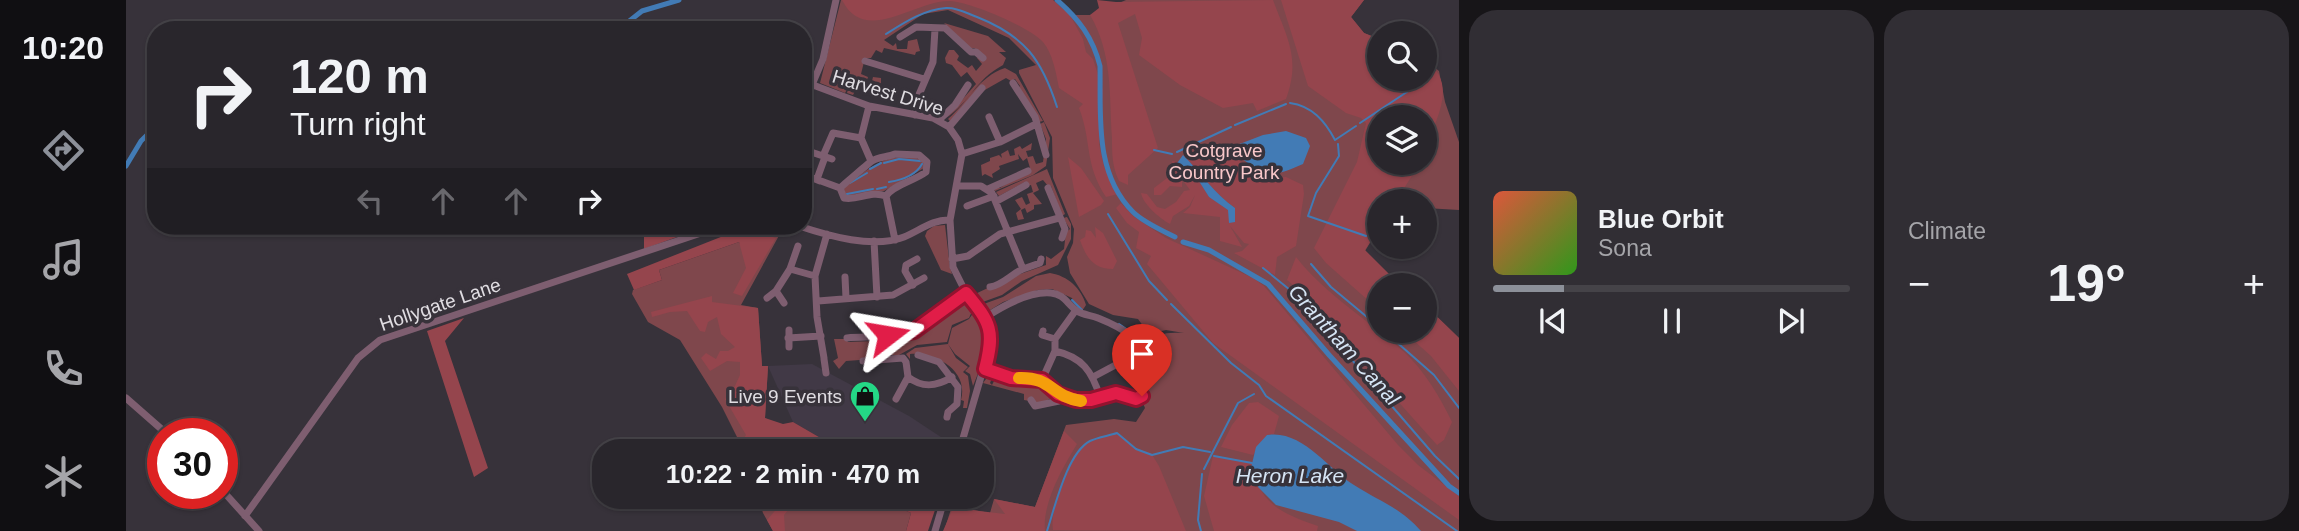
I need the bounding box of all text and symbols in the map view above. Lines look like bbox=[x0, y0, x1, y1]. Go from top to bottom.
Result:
map controls bbox=[1367, 21, 1437, 343]
button: search bbox=[1367, 21, 1437, 91]
text: 10:20 bbox=[22, 30, 104, 66]
icon: right bbox=[175, 49, 266, 140]
text: 120 m bbox=[290, 49, 429, 103]
street label: Harvest Drive bbox=[830, 66, 946, 119]
button: layers bbox=[1367, 105, 1437, 175]
text: Turn right bbox=[290, 106, 426, 142]
icon: directions bbox=[39, 126, 88, 175]
park label: Cotgrave Country Park bbox=[1169, 140, 1280, 183]
icon: left bbox=[351, 182, 389, 220]
icon: ahead bbox=[424, 182, 462, 220]
icon: ahead bbox=[497, 182, 535, 220]
icon: right bbox=[570, 182, 608, 220]
button: + bbox=[1367, 189, 1437, 259]
text: Blue Orbit bbox=[1598, 204, 1724, 234]
text: Climate bbox=[1908, 218, 1986, 244]
icon: music bbox=[39, 235, 88, 284]
text: Sona bbox=[1598, 235, 1652, 261]
text: 19° bbox=[2047, 254, 2126, 312]
text: − bbox=[1908, 263, 1930, 305]
text: + bbox=[2243, 263, 2265, 305]
button: − bbox=[1367, 273, 1437, 343]
street label: Hollygate Lane bbox=[377, 274, 504, 335]
water label: Grantham Canal bbox=[1284, 280, 1405, 411]
position arrow bbox=[851, 298, 925, 372]
icon: previous bbox=[1534, 302, 1572, 340]
icon: pause bbox=[1653, 302, 1691, 340]
icon: next bbox=[1772, 302, 1810, 340]
pin bbox=[1112, 324, 1172, 396]
icon: arrive bbox=[1123, 335, 1161, 373]
icon: phone bbox=[39, 344, 88, 393]
shop icon: Live 9 Events bbox=[848, 379, 882, 423]
place label: Live 9 Events bbox=[728, 386, 842, 407]
speed limit sign: 30 bbox=[147, 418, 238, 509]
icon: climate bbox=[39, 452, 88, 501]
text: 10:22 · 2 min · 470 m bbox=[666, 459, 920, 489]
water label: Heron Lake bbox=[1236, 464, 1344, 487]

